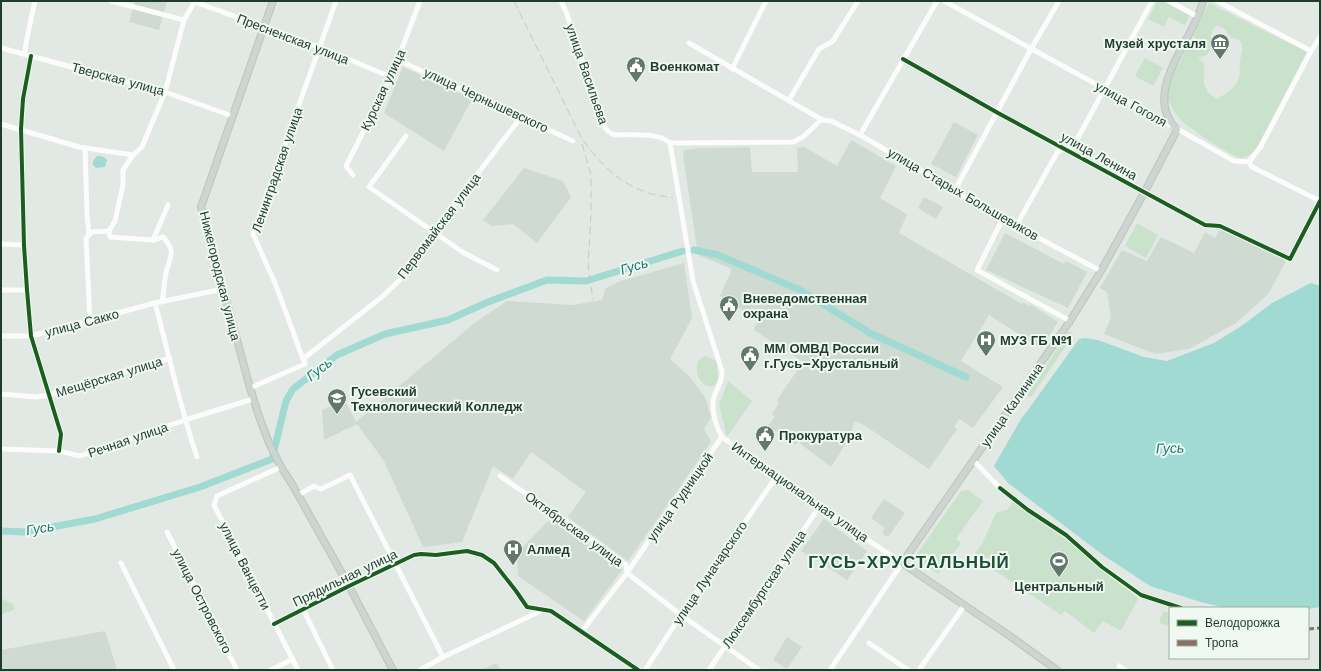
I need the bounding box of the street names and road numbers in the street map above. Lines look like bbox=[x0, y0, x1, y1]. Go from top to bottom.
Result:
street label: Пресненская улица bbox=[235, 11, 352, 68]
street label: улица Васильева bbox=[563, 22, 611, 127]
street label: Курская улица bbox=[358, 46, 409, 133]
street label: Тверская улица bbox=[70, 59, 167, 99]
street label: улица Чернышевского bbox=[421, 65, 551, 135]
street label: улица Гоголя bbox=[1093, 78, 1169, 130]
street label: Ленинградская улица bbox=[249, 105, 306, 234]
street label: улица Ленина bbox=[1058, 129, 1140, 183]
street label: улица Старых Большевиков bbox=[885, 145, 1041, 243]
street label: Первомайская улица bbox=[394, 170, 484, 282]
street label: Нижегородская улица bbox=[197, 210, 244, 343]
street label: улица Сакко bbox=[44, 306, 120, 340]
street label: Мещёрская улица bbox=[54, 353, 165, 400]
street label: улица Калинина bbox=[978, 360, 1047, 450]
street label: Речная улица bbox=[86, 419, 171, 461]
street label: Интернациональная улица bbox=[729, 439, 872, 545]
street label: улица Рудницкой bbox=[644, 450, 716, 544]
street label: Октябрьская улица bbox=[522, 488, 626, 570]
street label: улица Луначарского bbox=[670, 518, 750, 628]
street label: улица Ванцетти bbox=[216, 520, 274, 612]
street label: Люксембургская улица bbox=[719, 527, 809, 651]
street label: улица Островского bbox=[169, 546, 235, 656]
street label: Прядильная улица bbox=[290, 546, 400, 610]

